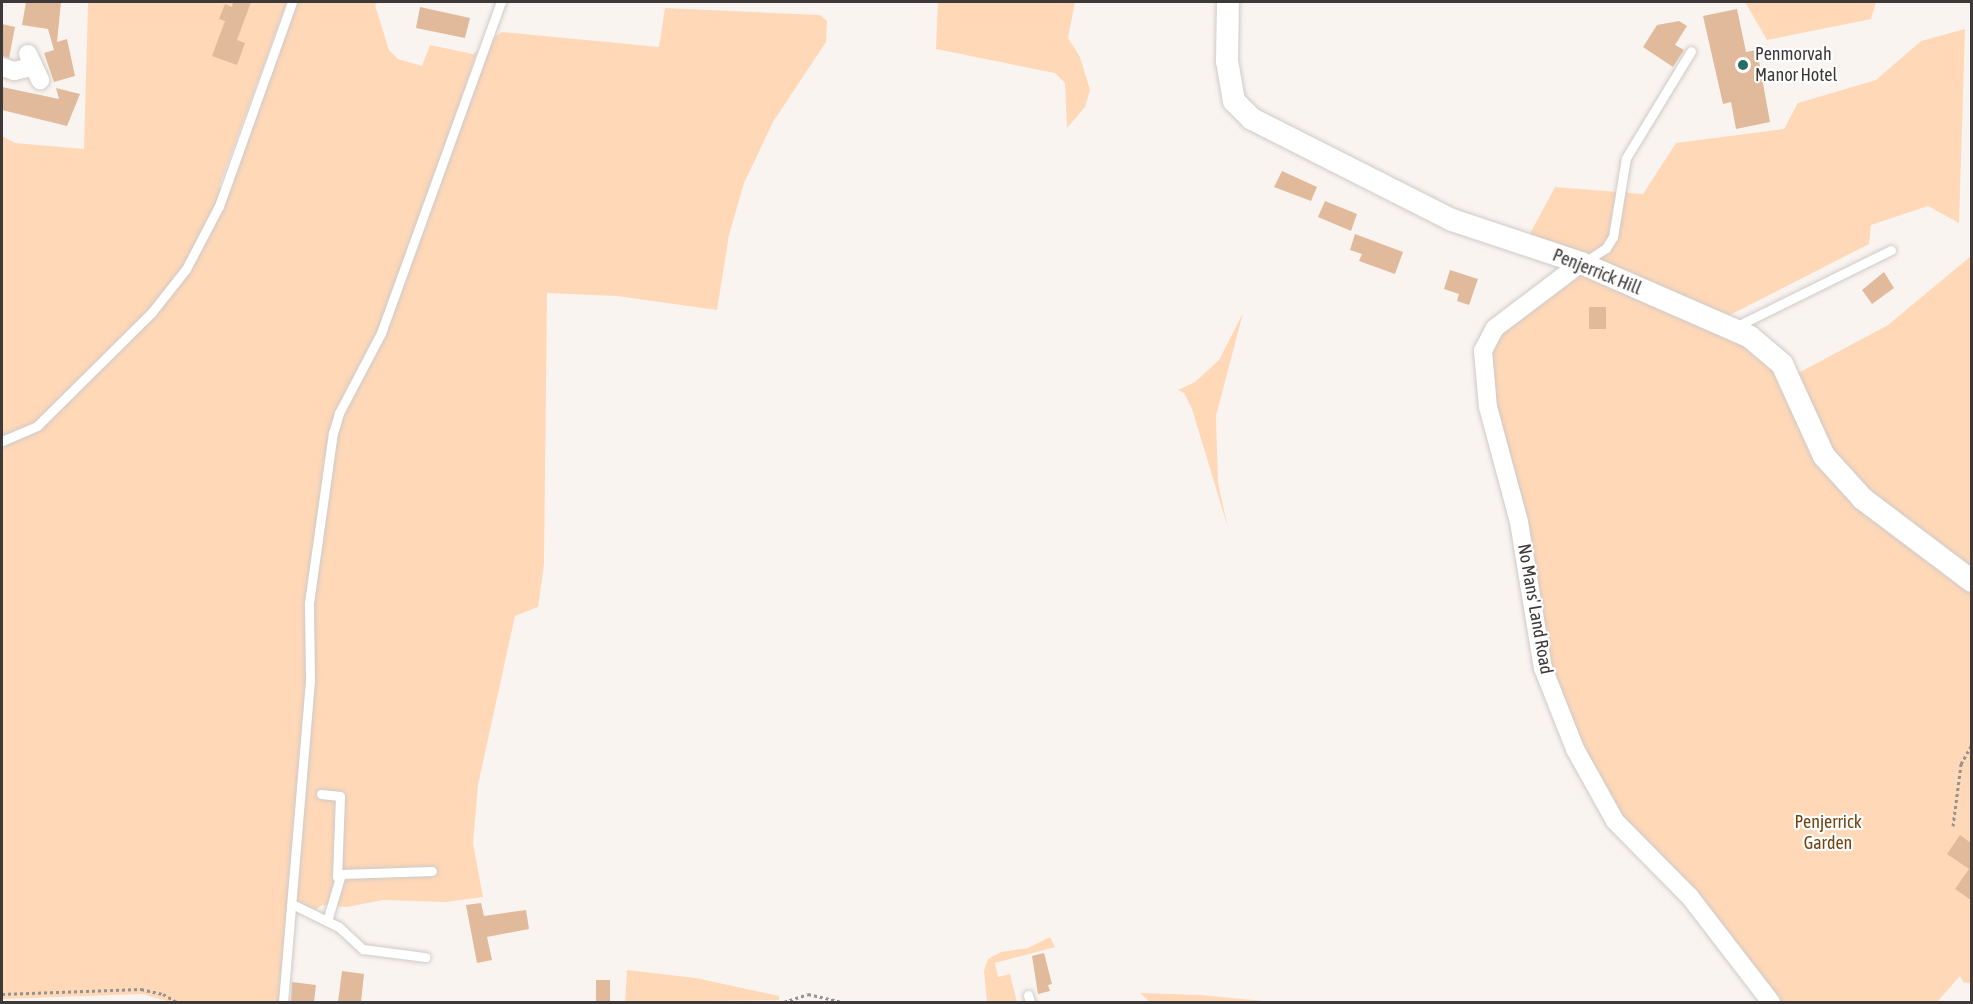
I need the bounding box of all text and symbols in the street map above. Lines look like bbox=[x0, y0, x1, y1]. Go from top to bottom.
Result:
place label: Penmorvah Manor Hotel bbox=[1755, 44, 1837, 86]
marker: Penmorvah Manor Hotel bbox=[1736, 58, 1750, 72]
street label: Penjerrick Hill bbox=[1549, 244, 1645, 300]
street label: No Mans' Land Road bbox=[1513, 542, 1557, 676]
park label: Penjerrick Garden bbox=[1794, 812, 1862, 854]

